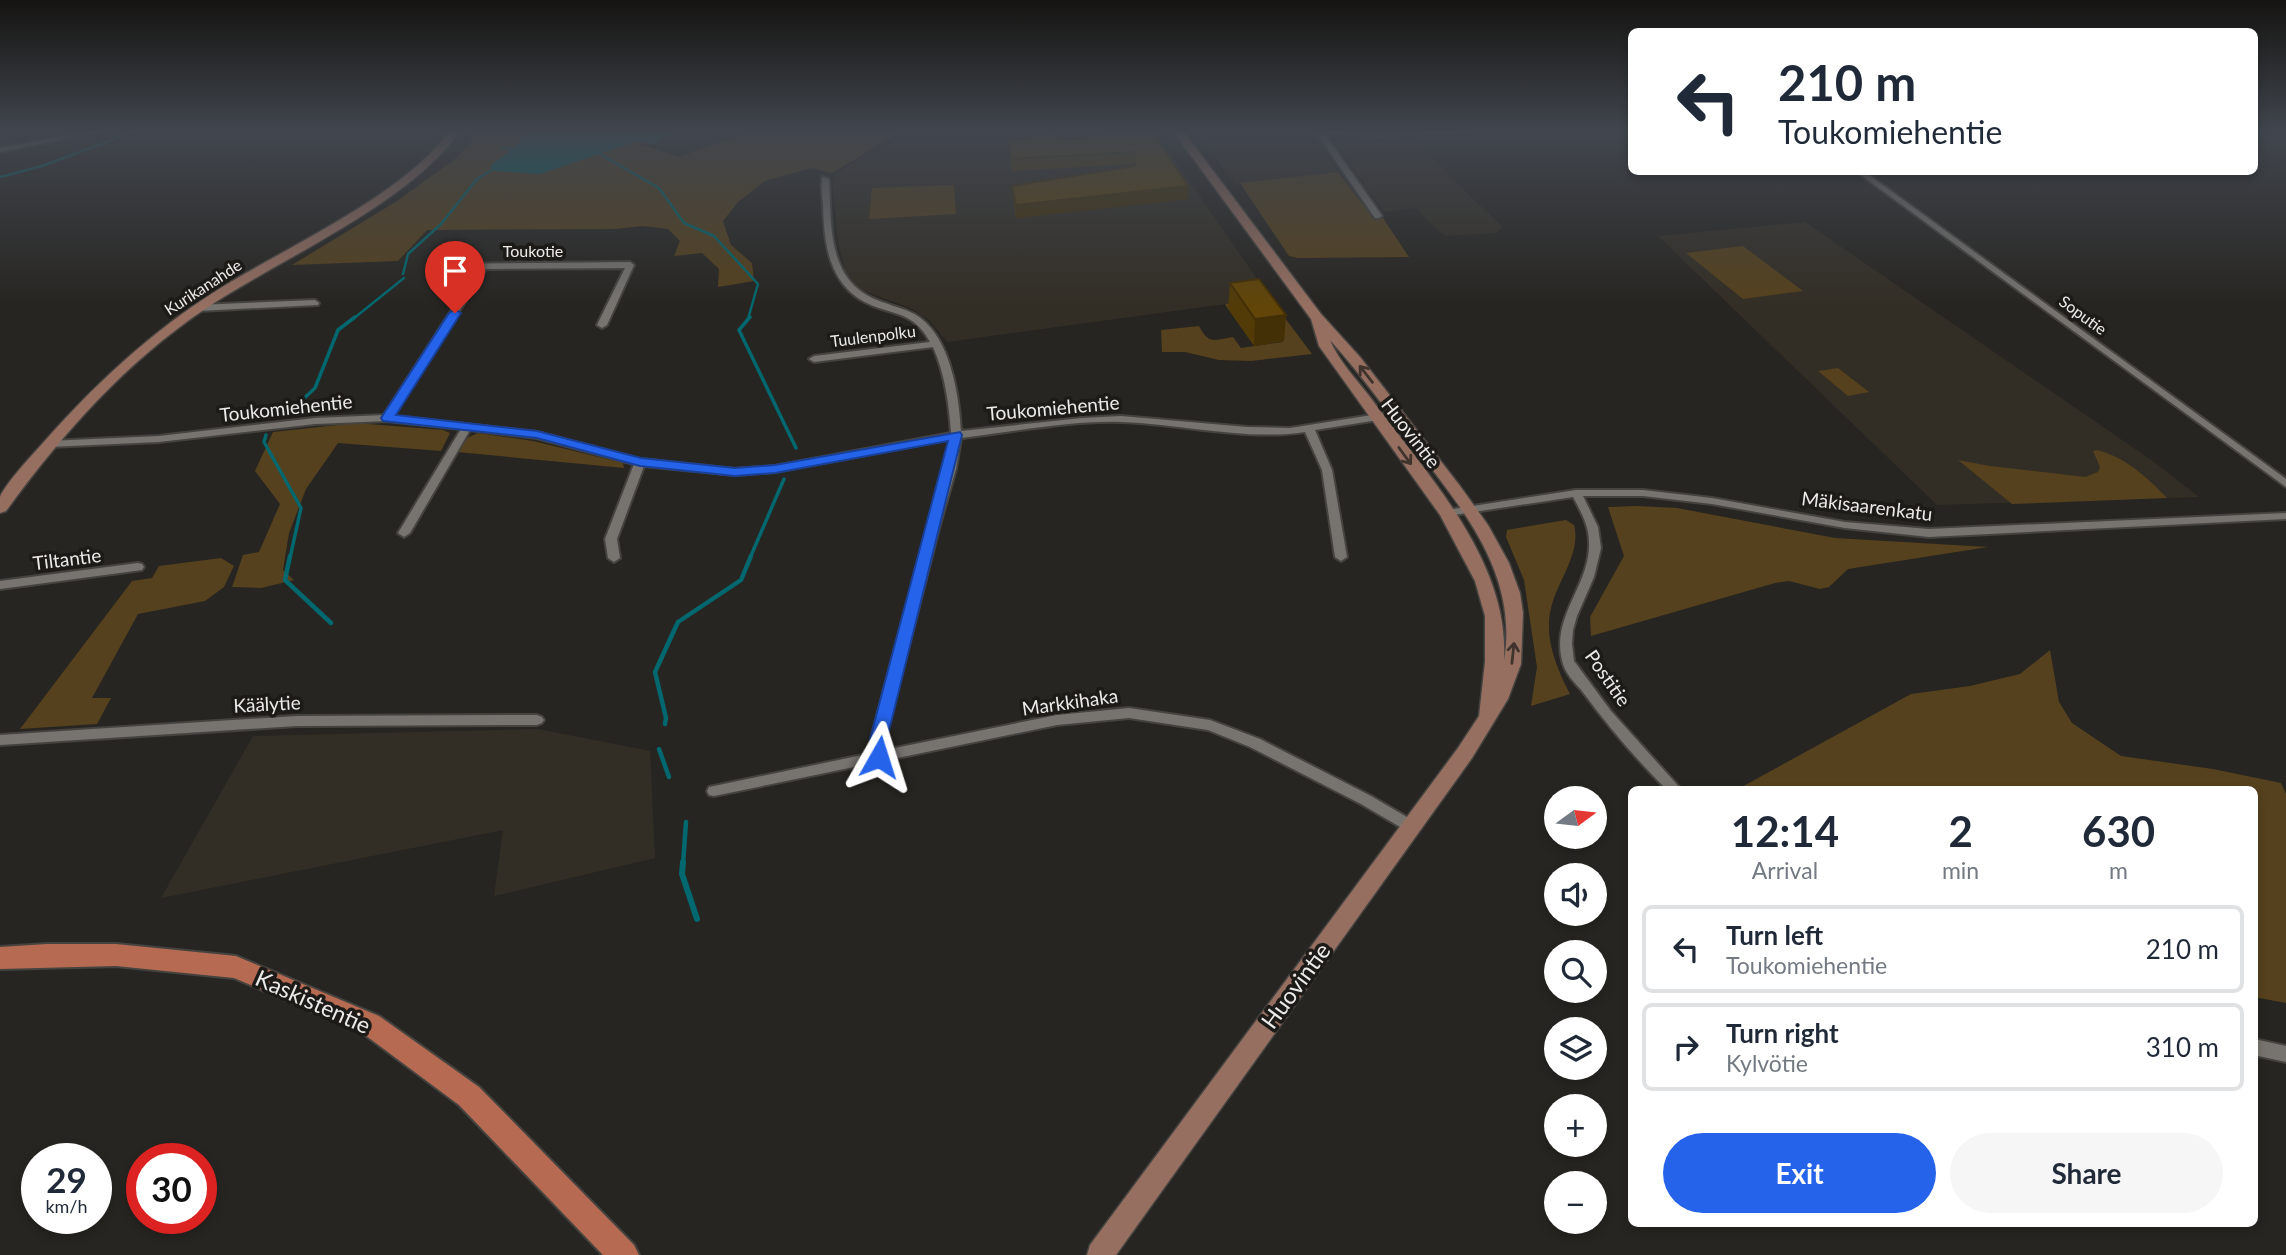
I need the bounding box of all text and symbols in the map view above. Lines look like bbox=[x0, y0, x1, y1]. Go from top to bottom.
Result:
text: 210 m bbox=[1778, 53, 1916, 111]
icon: left bbox=[1663, 56, 1754, 147]
text: Toukomiehentie bbox=[1778, 112, 2002, 151]
pin bbox=[425, 241, 485, 313]
street label: Toukotie bbox=[503, 241, 563, 260]
icon: arrive bbox=[436, 252, 474, 290]
street label: Kurikanahde bbox=[161, 255, 245, 319]
street label: Soputie bbox=[2056, 291, 2111, 338]
street label: Tuulenpolku bbox=[829, 321, 917, 350]
one-way arrow bbox=[1358, 365, 1373, 383]
street label: Toukomiehentie bbox=[219, 389, 353, 426]
street label: Toukomiehentie bbox=[986, 390, 1120, 425]
street label: Huovintie bbox=[1377, 393, 1446, 472]
one-way arrow bbox=[1398, 446, 1412, 465]
street label: Mäkisaarenkatu bbox=[1800, 486, 1934, 525]
street label: Tiltantie bbox=[31, 543, 102, 574]
one-way arrow bbox=[1507, 642, 1520, 665]
street label: Postitie bbox=[1581, 645, 1636, 710]
street label: Markkihaka bbox=[1020, 683, 1119, 720]
street label: Käälytie bbox=[233, 690, 301, 717]
position arrow bbox=[842, 720, 916, 794]
north arrow bbox=[1544, 786, 1606, 849]
map controls bbox=[1544, 786, 1607, 1234]
text: 12:14 bbox=[1731, 806, 1839, 856]
text: 2 bbox=[1948, 806, 1973, 856]
text: 630 bbox=[2082, 806, 2155, 856]
text: Arrival bbox=[1752, 856, 1818, 884]
text: min bbox=[1942, 856, 1979, 884]
text: m bbox=[2109, 856, 2128, 884]
button: sound bbox=[1544, 863, 1607, 926]
text: Turn left bbox=[1726, 919, 1823, 951]
icon: left bbox=[1667, 930, 1705, 968]
text: 210 m bbox=[2146, 933, 2219, 965]
street label: Huovintie bbox=[1255, 937, 1336, 1034]
button: search bbox=[1544, 940, 1607, 1003]
text: Toukomiehentie bbox=[1726, 951, 1887, 979]
street label: Kaskistentie bbox=[252, 963, 375, 1039]
button: layers bbox=[1544, 1017, 1607, 1080]
text: Turn right bbox=[1726, 1017, 1839, 1049]
icon: right bbox=[1667, 1028, 1705, 1066]
text: 310 m bbox=[2146, 1031, 2219, 1063]
text: Kylvötie bbox=[1726, 1049, 1808, 1077]
button: + bbox=[1544, 1094, 1607, 1157]
button: Exit bbox=[1663, 1133, 1936, 1213]
button: Share bbox=[1950, 1133, 2223, 1213]
speed limit sign: 30 bbox=[126, 1143, 217, 1234]
text: 29 bbox=[46, 1158, 87, 1200]
button: − bbox=[1544, 1171, 1607, 1234]
text: km/h bbox=[45, 1195, 88, 1217]

